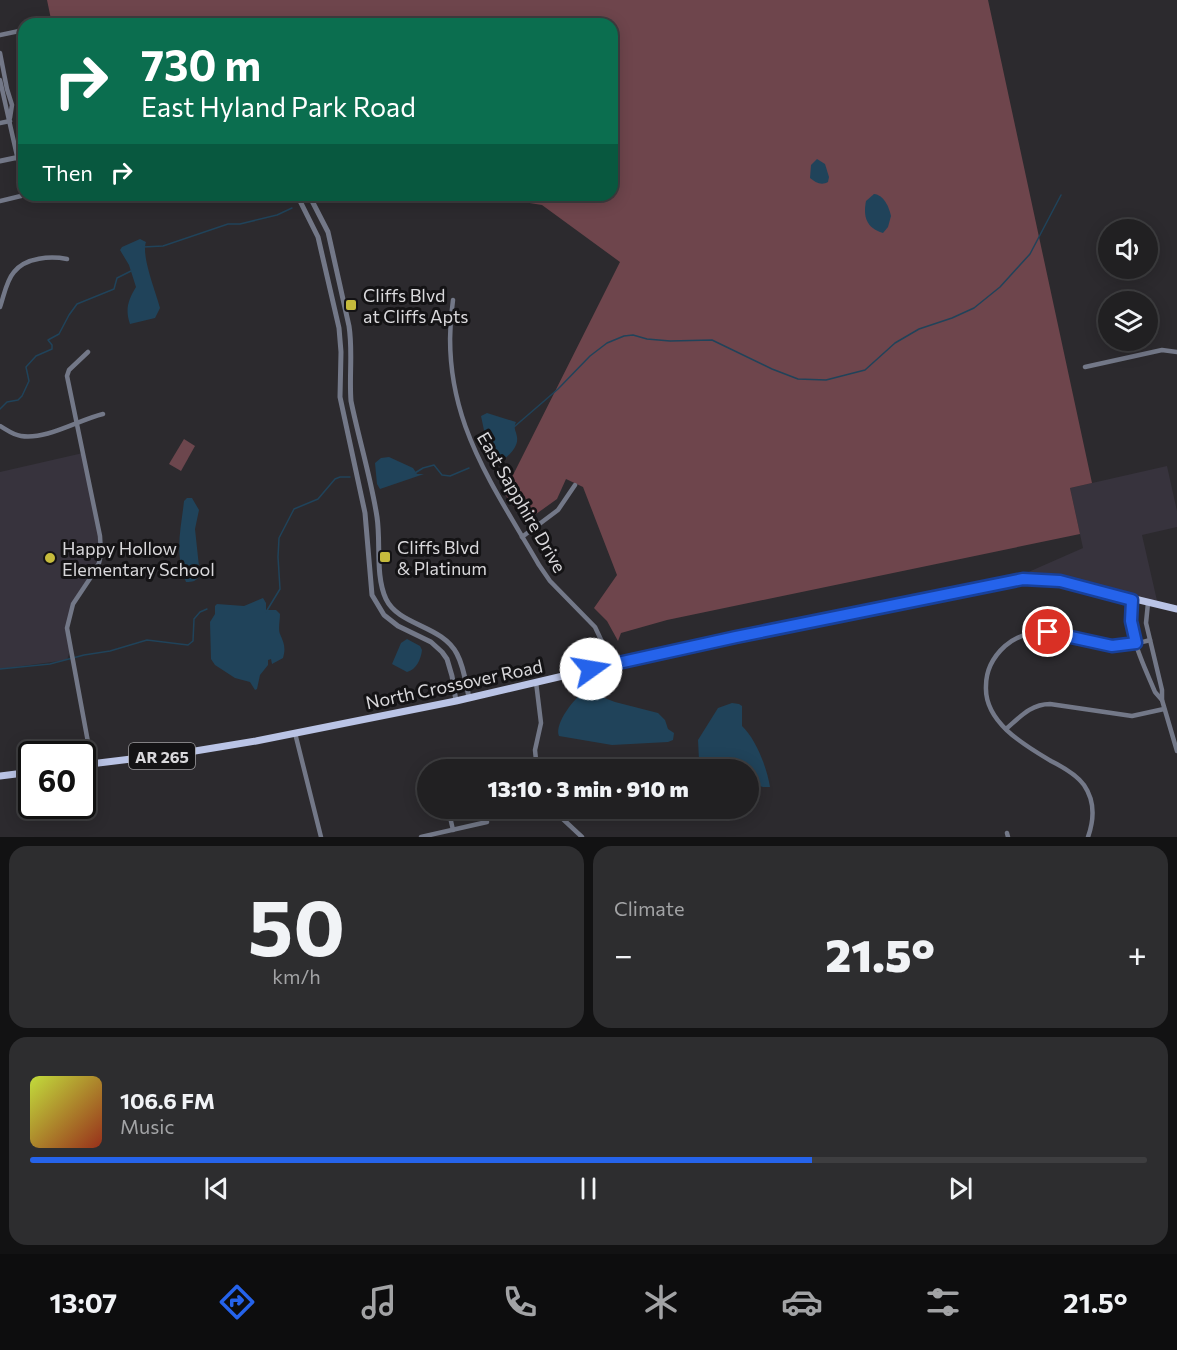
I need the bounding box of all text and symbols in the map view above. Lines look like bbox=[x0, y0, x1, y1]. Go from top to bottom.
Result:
text: 730 m bbox=[141, 38, 261, 90]
icon: right bbox=[42, 42, 120, 120]
text: East Hyland Park Road bbox=[141, 90, 416, 123]
icon: right bbox=[105, 156, 138, 189]
text: Then bbox=[42, 159, 93, 186]
map controls bbox=[1098, 219, 1158, 351]
button: sound bbox=[1098, 219, 1158, 279]
place label: Cliffs Blvd at Cliffs Apts bbox=[363, 284, 468, 327]
button: layers bbox=[1098, 291, 1158, 351]
marker: Cliffs Blvd at Cliffs Apts bbox=[344, 298, 358, 312]
street label: East Sapphire Drive bbox=[473, 428, 571, 576]
place label: Cliffs Blvd & Platinum bbox=[397, 536, 487, 579]
place label: Happy Hollow Elementary School bbox=[62, 537, 215, 580]
marker: Cliffs Blvd & Platinum bbox=[378, 550, 392, 564]
marker: Happy Hollow Elementary School bbox=[43, 551, 57, 565]
pin bbox=[1022, 606, 1073, 657]
icon: arrive bbox=[1031, 615, 1064, 648]
position arrow bbox=[559, 637, 623, 701]
street label: North Crossover Road bbox=[364, 654, 544, 714]
speed limit sign: 60 bbox=[18, 741, 96, 819]
road number: AR 265 bbox=[129, 743, 195, 769]
text: 13:10 · 3 min · 910 m bbox=[487, 775, 689, 802]
text: 50 bbox=[248, 877, 345, 972]
text: Climate bbox=[614, 896, 684, 920]
text: 21.5° bbox=[825, 926, 935, 981]
text: − bbox=[614, 933, 633, 974]
text: + bbox=[1128, 933, 1147, 974]
text: km/h bbox=[272, 964, 321, 988]
text: 106.6 FM bbox=[120, 1087, 215, 1114]
text: Music bbox=[120, 1114, 174, 1138]
icon: previous bbox=[200, 1172, 233, 1205]
icon: pause bbox=[572, 1172, 605, 1205]
icon: next bbox=[944, 1172, 977, 1205]
icon: directions bbox=[216, 1281, 258, 1323]
icon: music bbox=[358, 1281, 400, 1323]
icon: phone bbox=[499, 1281, 541, 1323]
icon: climate bbox=[640, 1281, 682, 1323]
icon: car bbox=[781, 1281, 823, 1323]
icon: filters bbox=[922, 1281, 964, 1323]
text: 13:07 bbox=[50, 1286, 117, 1319]
text: 21.5° bbox=[1063, 1286, 1127, 1319]

